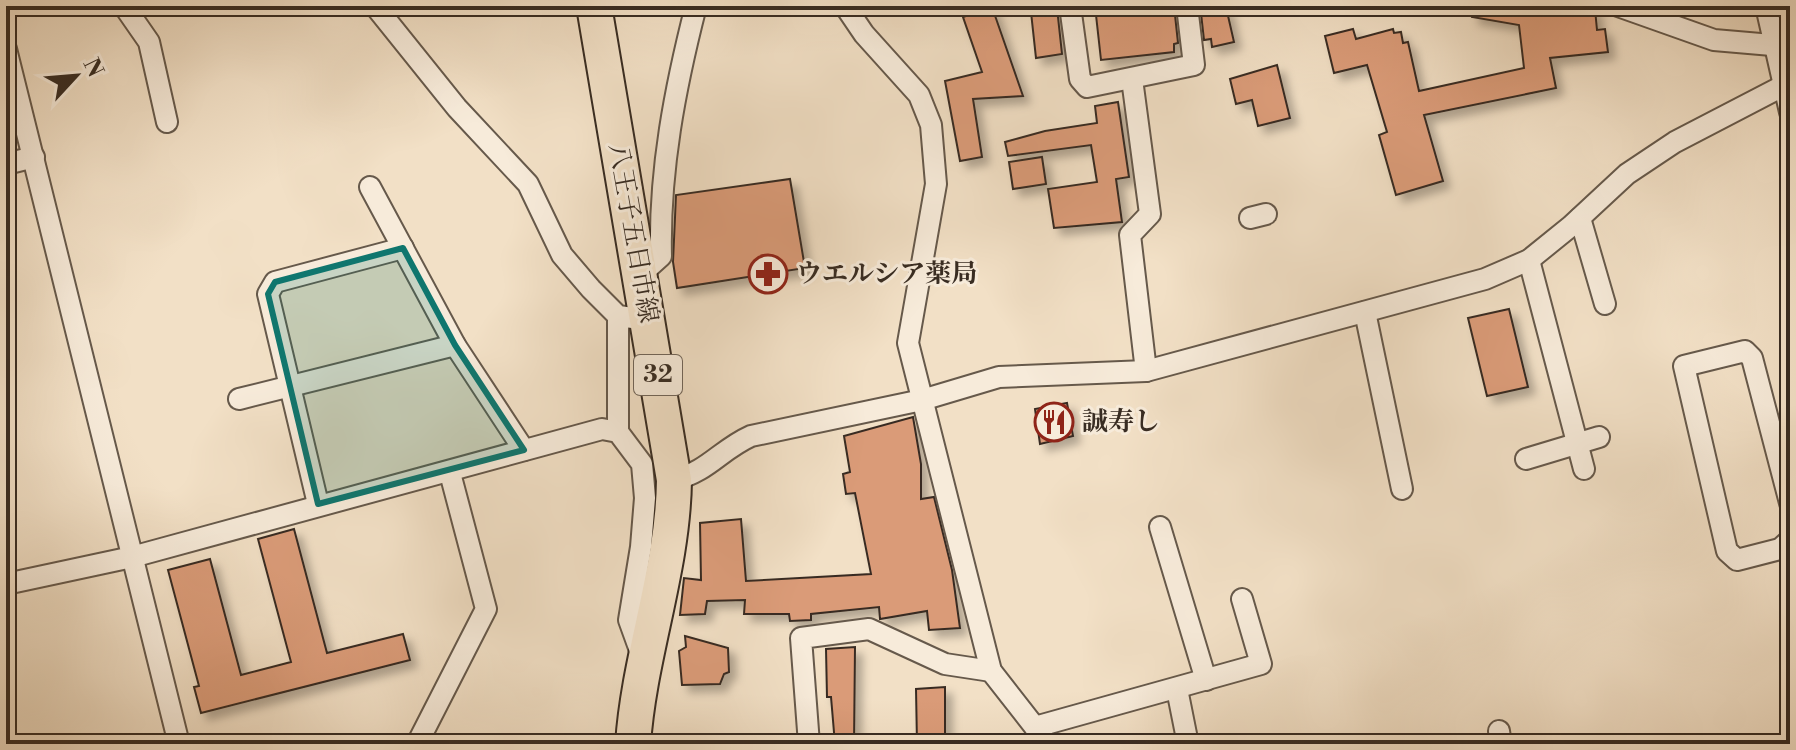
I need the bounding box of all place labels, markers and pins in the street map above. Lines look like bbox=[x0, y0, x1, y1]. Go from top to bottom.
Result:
pharmacy icon: ウエルシア薬局 bbox=[747, 253, 789, 295]
place label: ウエルシア薬局 bbox=[796, 258, 977, 290]
restaurant icon: 誠寿し bbox=[1033, 401, 1075, 443]
place label: 誠寿し bbox=[1082, 406, 1160, 438]

